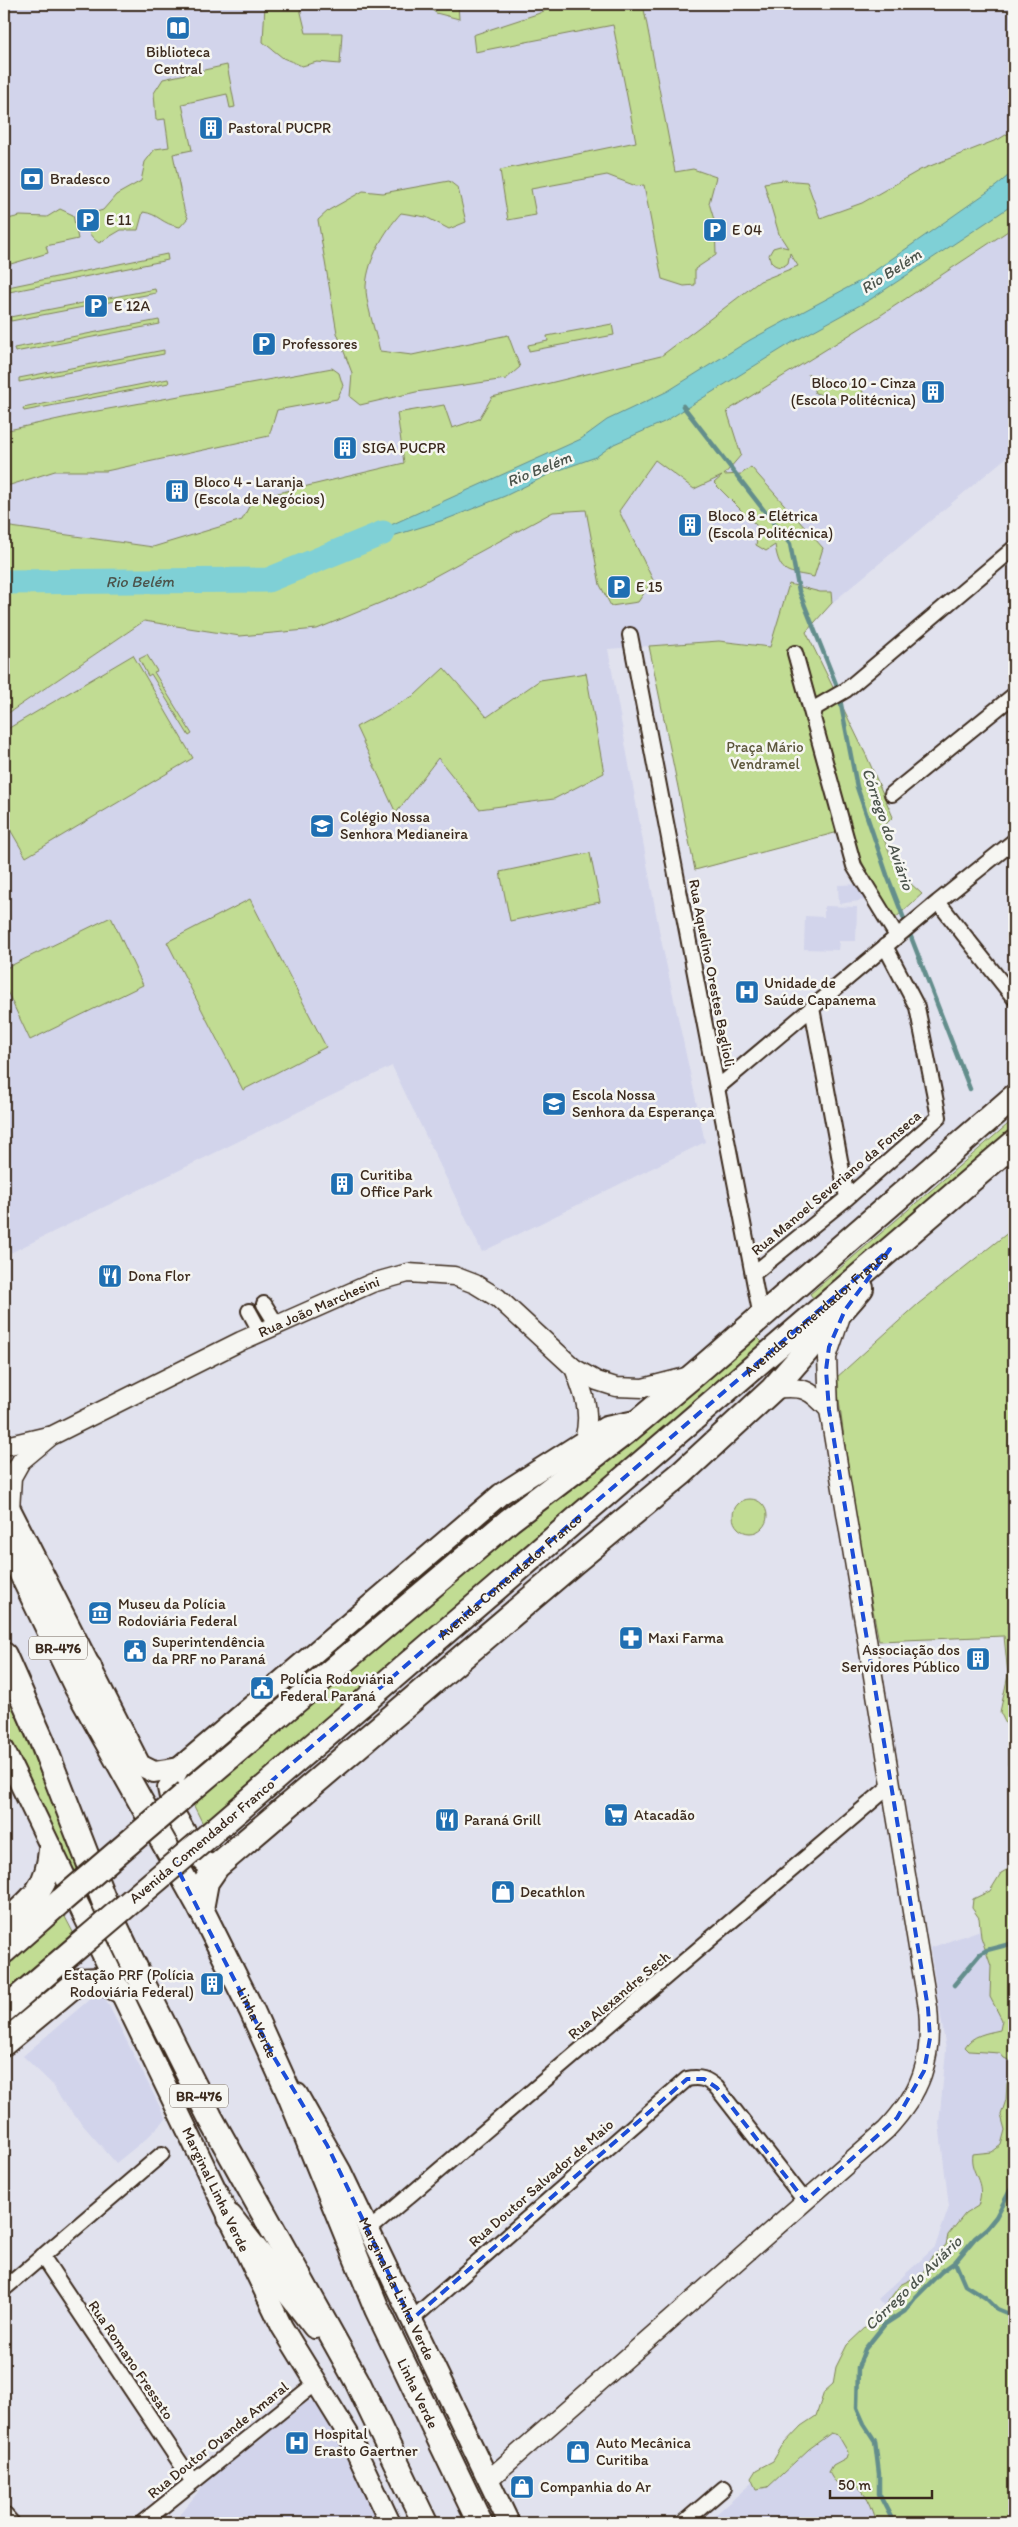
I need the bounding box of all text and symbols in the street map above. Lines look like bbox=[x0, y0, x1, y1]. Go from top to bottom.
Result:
library icon: Biblioteca Central bbox=[165, 15, 191, 41]
place label: Biblioteca Central bbox=[146, 43, 211, 78]
building icon: Pastoral PUCPR bbox=[198, 115, 224, 141]
place label: Pastoral PUCPR bbox=[228, 119, 331, 137]
bank icon: Bradesco bbox=[19, 166, 45, 192]
place label: Bradesco bbox=[50, 170, 110, 188]
parking icon: E 11 bbox=[75, 207, 101, 233]
place label: E 11 bbox=[106, 211, 132, 229]
parking icon: E 04 bbox=[702, 217, 728, 243]
place label: E 04 bbox=[732, 221, 762, 239]
water label: Rio Belém bbox=[857, 244, 925, 298]
parking icon: E 12A bbox=[83, 293, 109, 319]
place label: E 12A bbox=[114, 297, 151, 315]
parking icon: Professores bbox=[251, 331, 277, 357]
place label: Professores bbox=[282, 335, 358, 353]
place label: Bloco 10 - Cinza (Escola Politécnica) bbox=[791, 374, 917, 409]
building icon: Bloco 10 - Cinza (Escola Politécnica) bbox=[920, 379, 946, 405]
building icon: SIGA PUCPR bbox=[332, 435, 358, 461]
place label: SIGA PUCPR bbox=[362, 439, 446, 457]
water label: Rio Belém bbox=[504, 447, 574, 491]
place label: Bloco 4 - Laranja (Escola de Negócios) bbox=[194, 473, 325, 508]
building icon: Bloco 4 - Laranja (Escola de Negócios) bbox=[164, 478, 190, 504]
place label: Bloco 8 - Elétrica (Escola Politécnica) bbox=[708, 507, 833, 542]
building icon: Bloco 8 - Elétrica (Escola Politécnica) bbox=[677, 512, 703, 538]
water label: Rio Belém bbox=[106, 571, 174, 591]
parking icon: E 15 bbox=[606, 574, 632, 600]
place label: E 15 bbox=[636, 578, 663, 596]
park label: Praça Mário Vendramel bbox=[726, 738, 804, 773]
water label: Córrego do Aviário bbox=[858, 766, 918, 893]
place label: Colégio Nossa Senhora Medianeira bbox=[340, 808, 468, 843]
school or university icon: Colégio Nossa Senhora Medianeira bbox=[309, 813, 335, 839]
street label: Rua Aquelino Orestes Baglioli bbox=[685, 878, 739, 1068]
place label: Unidade de Saúde Capanema bbox=[764, 974, 876, 1009]
hospital icon: Unidade de Saúde Capanema bbox=[734, 979, 760, 1005]
place label: Escola Nossa Senhora da Esperança bbox=[572, 1086, 715, 1121]
school or university icon: Escola Nossa Senhora da Esperança bbox=[541, 1091, 567, 1117]
street label: Rua Manoel Severiano da Fonseca bbox=[747, 1106, 925, 1259]
place label: Curitiba Office Park bbox=[360, 1166, 433, 1201]
building icon: Curitiba Office Park bbox=[329, 1171, 355, 1197]
street label: Avenida Comendador Franco bbox=[740, 1246, 892, 1380]
restaurant icon: Dona Flor bbox=[97, 1263, 123, 1289]
place label: Dona Flor bbox=[128, 1267, 190, 1285]
street label: Rua João Marchesini bbox=[255, 1272, 382, 1341]
street label: Avenida Comendador Franco bbox=[434, 1509, 586, 1644]
place label: Museu da Polícia Rodoviária Federal bbox=[118, 1595, 238, 1630]
museum icon: Museu da Polícia Rodoviária Federal bbox=[87, 1600, 113, 1626]
pharmacy icon: Maxi Farma bbox=[618, 1625, 644, 1651]
place label: Maxi Farma bbox=[648, 1629, 724, 1647]
place label: Superintendência da PRF no Paraná bbox=[152, 1633, 266, 1668]
road number: BR-476 bbox=[29, 1636, 87, 1660]
public building icon: Superintendência da PRF no Paraná bbox=[122, 1638, 148, 1664]
place label: Associação dos Servidores Público bbox=[841, 1641, 960, 1676]
building icon: Associação dos Servidores Público bbox=[965, 1646, 991, 1672]
place label: Polícia Rodoviária Federal Paraná bbox=[280, 1670, 394, 1705]
public building icon: Polícia Rodoviária Federal Paraná bbox=[249, 1675, 275, 1701]
street label: Avenida Comendador Franco bbox=[126, 1775, 278, 1907]
supermarket icon: Atacadão bbox=[603, 1802, 629, 1828]
place label: Atacadão bbox=[634, 1806, 695, 1824]
restaurant icon: Paraná Grill bbox=[434, 1807, 460, 1833]
place label: Paraná Grill bbox=[464, 1811, 542, 1829]
shop icon: Decathlon bbox=[490, 1879, 516, 1905]
place label: Decathlon bbox=[520, 1883, 585, 1901]
street label: Rua Alexandre Sech bbox=[564, 1947, 674, 2043]
place label: Estação PRF (Polícia Rodoviária Federal) bbox=[64, 1966, 194, 2001]
building icon: Estação PRF (Polícia Rodoviária Federal) bbox=[199, 1971, 225, 1997]
street label: Linha Verde bbox=[233, 1985, 281, 2061]
road number: BR-476 bbox=[170, 2084, 228, 2108]
street label: Rua Doutor Salvador de Maio bbox=[465, 2115, 617, 2251]
street label: Marginal Linha Verde bbox=[178, 2124, 254, 2255]
street label: Marginal da Linha Verde bbox=[355, 2214, 439, 2363]
water label: Córrego do Aviário bbox=[860, 2231, 966, 2334]
street label: Rua Romano Fressato bbox=[84, 2297, 178, 2423]
street label: Linha Verde bbox=[393, 2355, 442, 2431]
street label: Rua Doutor Ovande Amaral bbox=[144, 2377, 293, 2502]
place label: Hospital Erasto Gaertner bbox=[314, 2425, 418, 2460]
hospital icon: Hospital Erasto Gaertner bbox=[284, 2430, 310, 2456]
place label: Auto Mecânica Curitiba bbox=[596, 2434, 691, 2469]
shop icon: Auto Mecânica Curitiba bbox=[565, 2439, 591, 2465]
scale bar bbox=[830, 2467, 933, 2499]
shop icon: Companhia do Ar bbox=[509, 2474, 535, 2500]
text: 50 m bbox=[838, 2476, 871, 2494]
place label: Companhia do Ar bbox=[540, 2478, 651, 2496]

